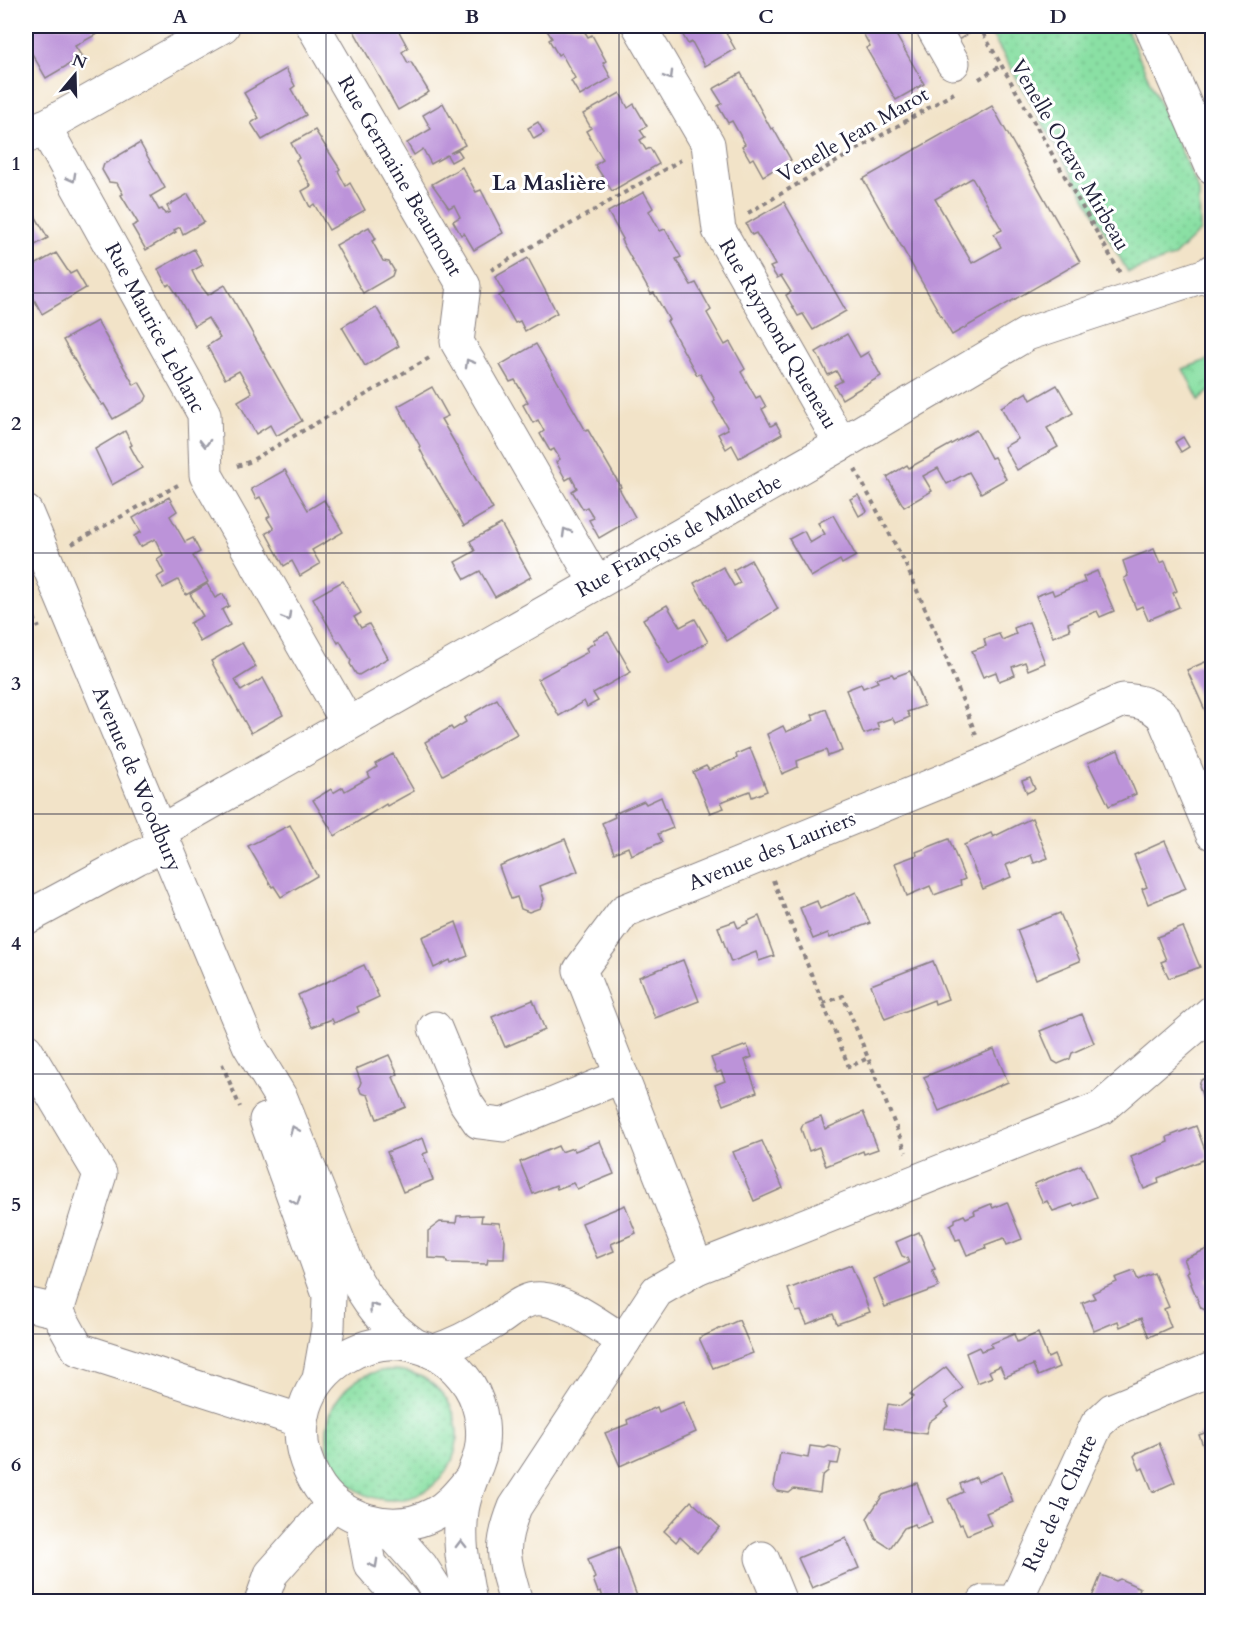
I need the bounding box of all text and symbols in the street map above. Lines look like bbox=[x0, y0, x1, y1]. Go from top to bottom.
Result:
text: A bbox=[172, 3, 188, 30]
text: B bbox=[465, 3, 479, 30]
text: C bbox=[758, 3, 774, 30]
text: D bbox=[1049, 3, 1067, 30]
north arrow bbox=[45, 45, 105, 105]
text: N bbox=[69, 49, 90, 74]
street label: Venelle Octave Mirbeau bbox=[1003, 54, 1137, 256]
street label: Rue Germaine Beaumont bbox=[331, 70, 469, 282]
one-way arrow bbox=[661, 70, 673, 80]
street label: Venelle Jean Marot bbox=[772, 80, 934, 190]
text: 1 bbox=[11, 150, 21, 177]
district label: La Maslière bbox=[492, 168, 606, 198]
one-way arrow bbox=[65, 171, 76, 182]
street label: Rue Raymond Queneau bbox=[712, 234, 844, 434]
street label: Rue Maurice Leblanc bbox=[98, 238, 212, 418]
one-way arrow bbox=[465, 359, 477, 369]
text: 2 bbox=[11, 410, 21, 437]
one-way arrow bbox=[199, 439, 211, 448]
street label: Rue François de Malherbe bbox=[571, 467, 787, 605]
one-way arrow bbox=[562, 528, 573, 538]
one-way arrow bbox=[280, 611, 291, 621]
text: 3 bbox=[11, 670, 21, 697]
street label: Avenue de Woodbury bbox=[85, 682, 189, 876]
street label: Avenue des Lauriers bbox=[684, 804, 860, 898]
text: 4 bbox=[11, 930, 21, 957]
one-way arrow bbox=[288, 1125, 301, 1135]
text: 5 bbox=[11, 1191, 21, 1218]
one-way arrow bbox=[289, 1195, 301, 1206]
one-way arrow bbox=[369, 1303, 380, 1314]
street label: Rue de la Charte bbox=[1016, 1430, 1104, 1576]
text: 6 bbox=[11, 1451, 21, 1478]
one-way arrow bbox=[455, 1539, 467, 1548]
one-way arrow bbox=[367, 1558, 378, 1568]

